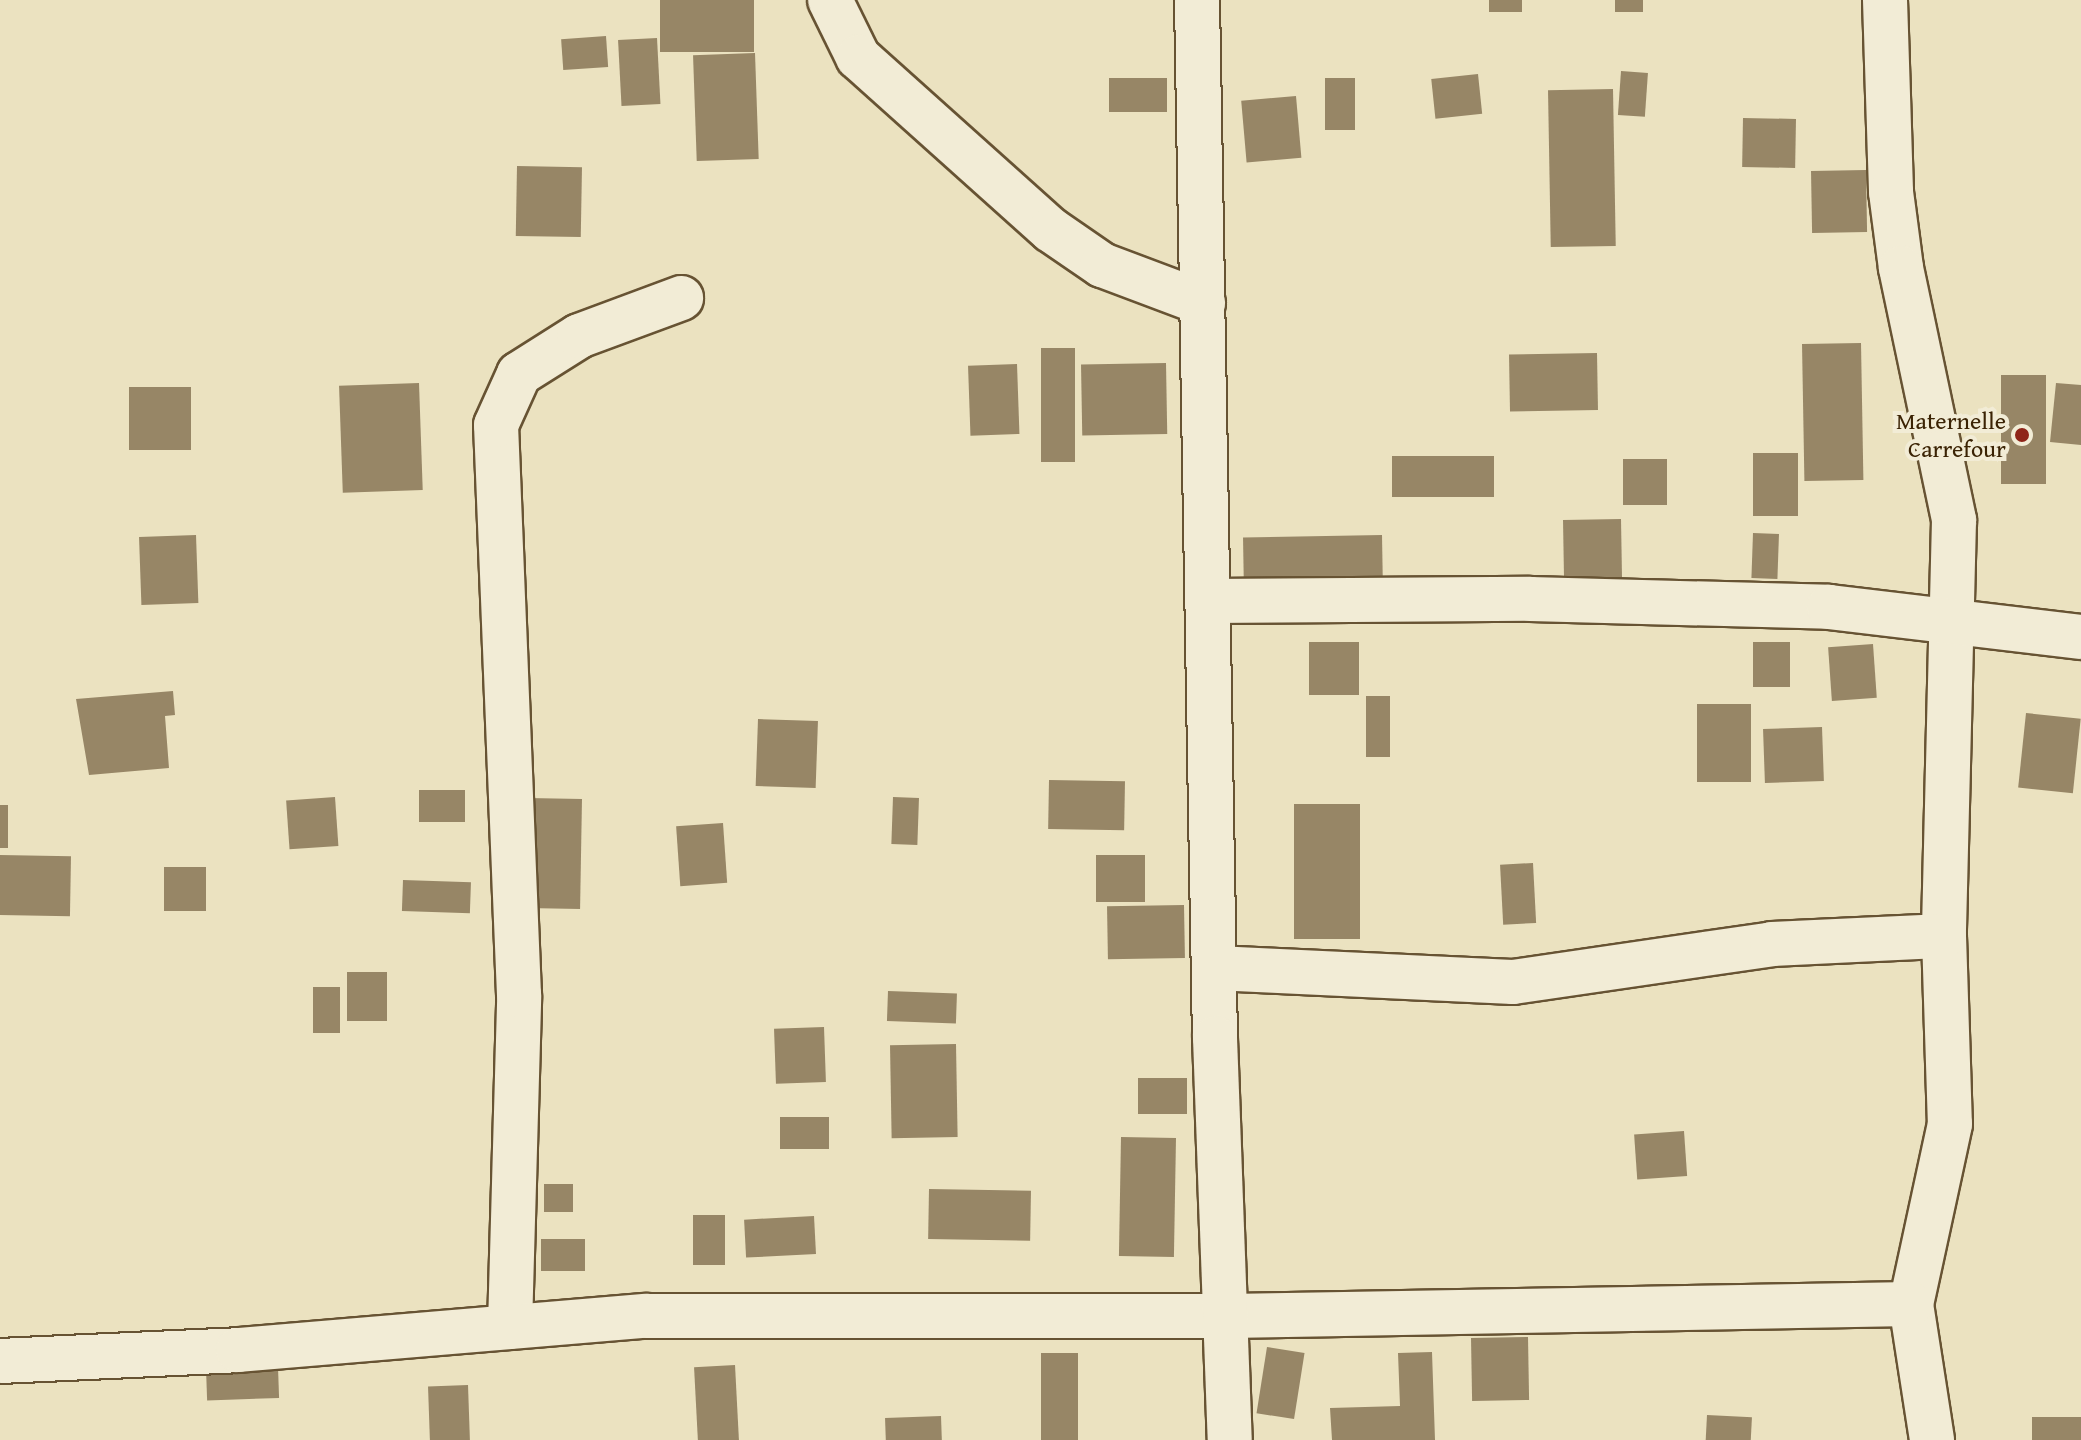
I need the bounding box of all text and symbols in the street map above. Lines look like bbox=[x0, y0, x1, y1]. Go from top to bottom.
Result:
place label: Maternelle Carrefour bbox=[1896, 407, 2006, 463]
marker: Maternelle Carrefour bbox=[2013, 426, 2031, 444]

